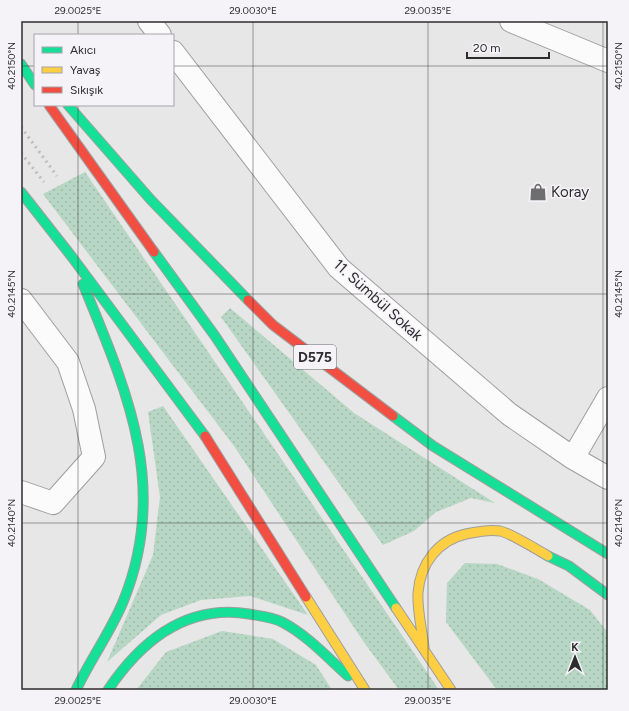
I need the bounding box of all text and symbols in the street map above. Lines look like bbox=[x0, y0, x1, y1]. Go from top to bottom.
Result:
text: 29.0025°E bbox=[54, 4, 102, 17]
text: 29.0030°E bbox=[229, 4, 277, 17]
text: 29.0035°E bbox=[405, 4, 452, 17]
legend bbox=[34, 34, 174, 106]
scale bar bbox=[467, 34, 549, 60]
text: 20 m bbox=[473, 41, 501, 55]
text: 40.2150°N bbox=[5, 42, 18, 90]
text: 40.2150°N bbox=[612, 42, 625, 90]
text: Akıcı bbox=[70, 43, 96, 57]
text: Yavaş bbox=[70, 63, 101, 77]
text: Sıkışık bbox=[70, 83, 103, 97]
shop icon: Koray bbox=[528, 182, 548, 202]
place label: Koray bbox=[551, 183, 589, 201]
street label: 11. Sümbül Sokak bbox=[330, 255, 427, 345]
text: 40.2145°N bbox=[5, 270, 18, 318]
text: 40.2145°N bbox=[612, 270, 625, 318]
road number: D575 bbox=[294, 345, 336, 369]
text: 40.2140°N bbox=[5, 499, 18, 547]
text: 40.2140°N bbox=[612, 499, 625, 547]
north arrow bbox=[555, 637, 595, 677]
text: K bbox=[571, 641, 579, 654]
text: 29.0025°E bbox=[54, 694, 102, 707]
text: 29.0030°E bbox=[229, 694, 277, 707]
text: 29.0035°E bbox=[405, 694, 452, 707]

